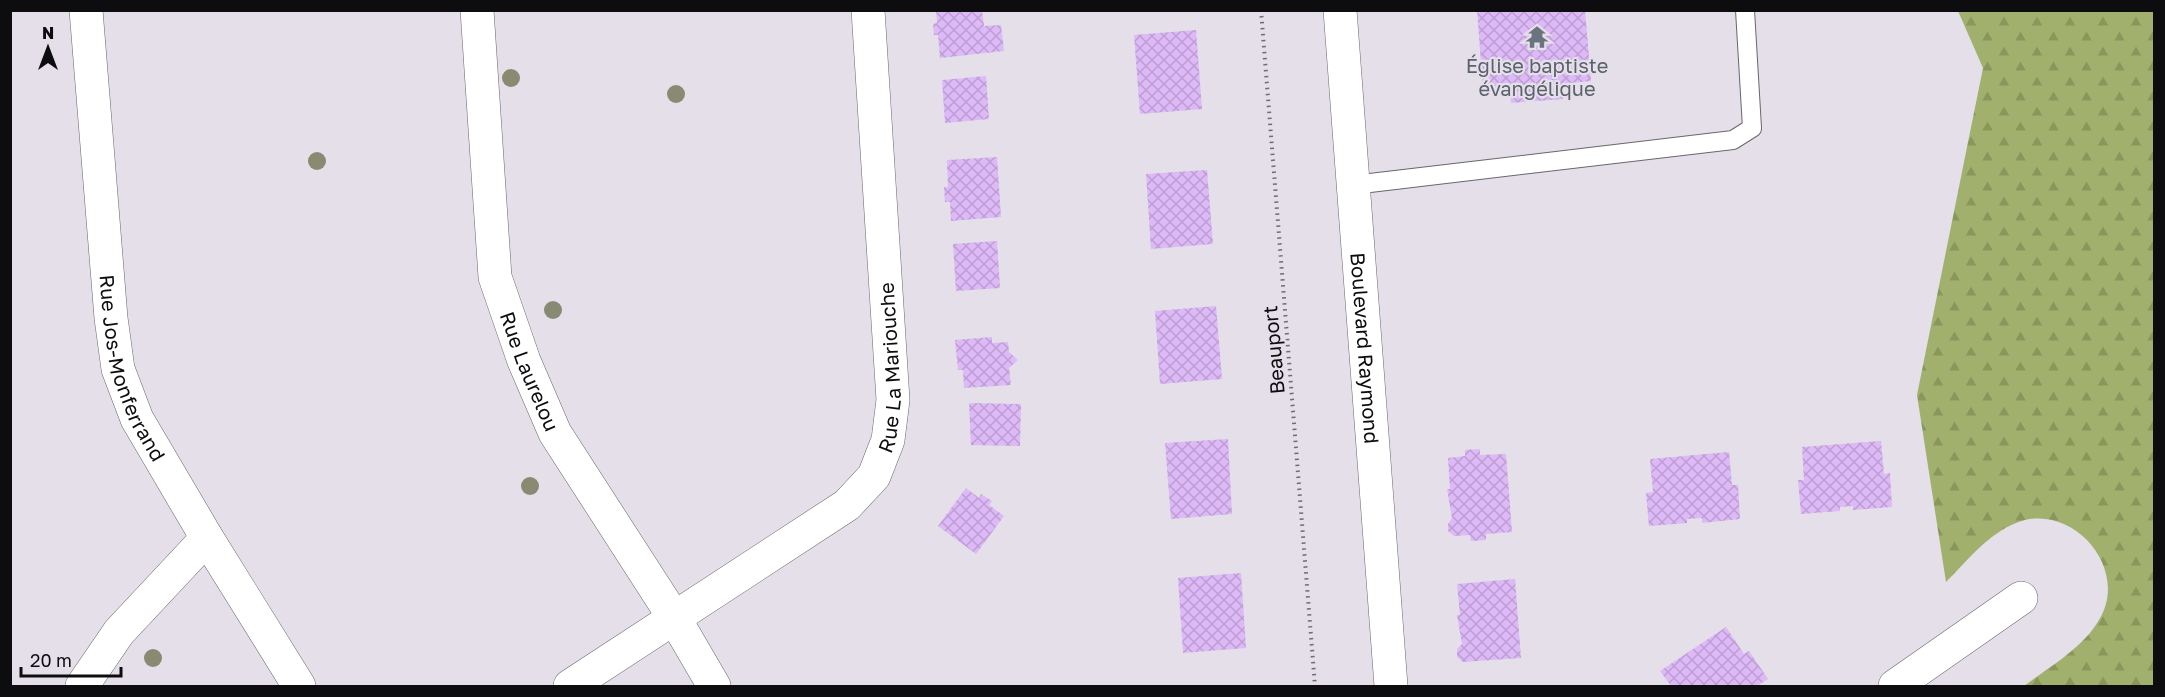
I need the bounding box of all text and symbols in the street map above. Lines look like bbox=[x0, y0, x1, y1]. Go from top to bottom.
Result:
north arrow bbox=[18, 18, 78, 78]
text: N bbox=[42, 23, 54, 43]
temple icon: Église baptiste évangélique bbox=[1524, 24, 1550, 50]
place label: Église baptiste évangélique bbox=[1466, 53, 1608, 100]
street label: Boulevard Raymond bbox=[1346, 252, 1385, 444]
street label: Rue Jos-Monferrand bbox=[96, 274, 171, 465]
street label: Rue La Mariouche bbox=[872, 282, 905, 456]
street label: Beauport bbox=[1257, 305, 1289, 395]
street label: Rue Laurelou bbox=[496, 308, 565, 434]
scale bar bbox=[21, 640, 122, 678]
text: 20 m bbox=[30, 649, 72, 671]

